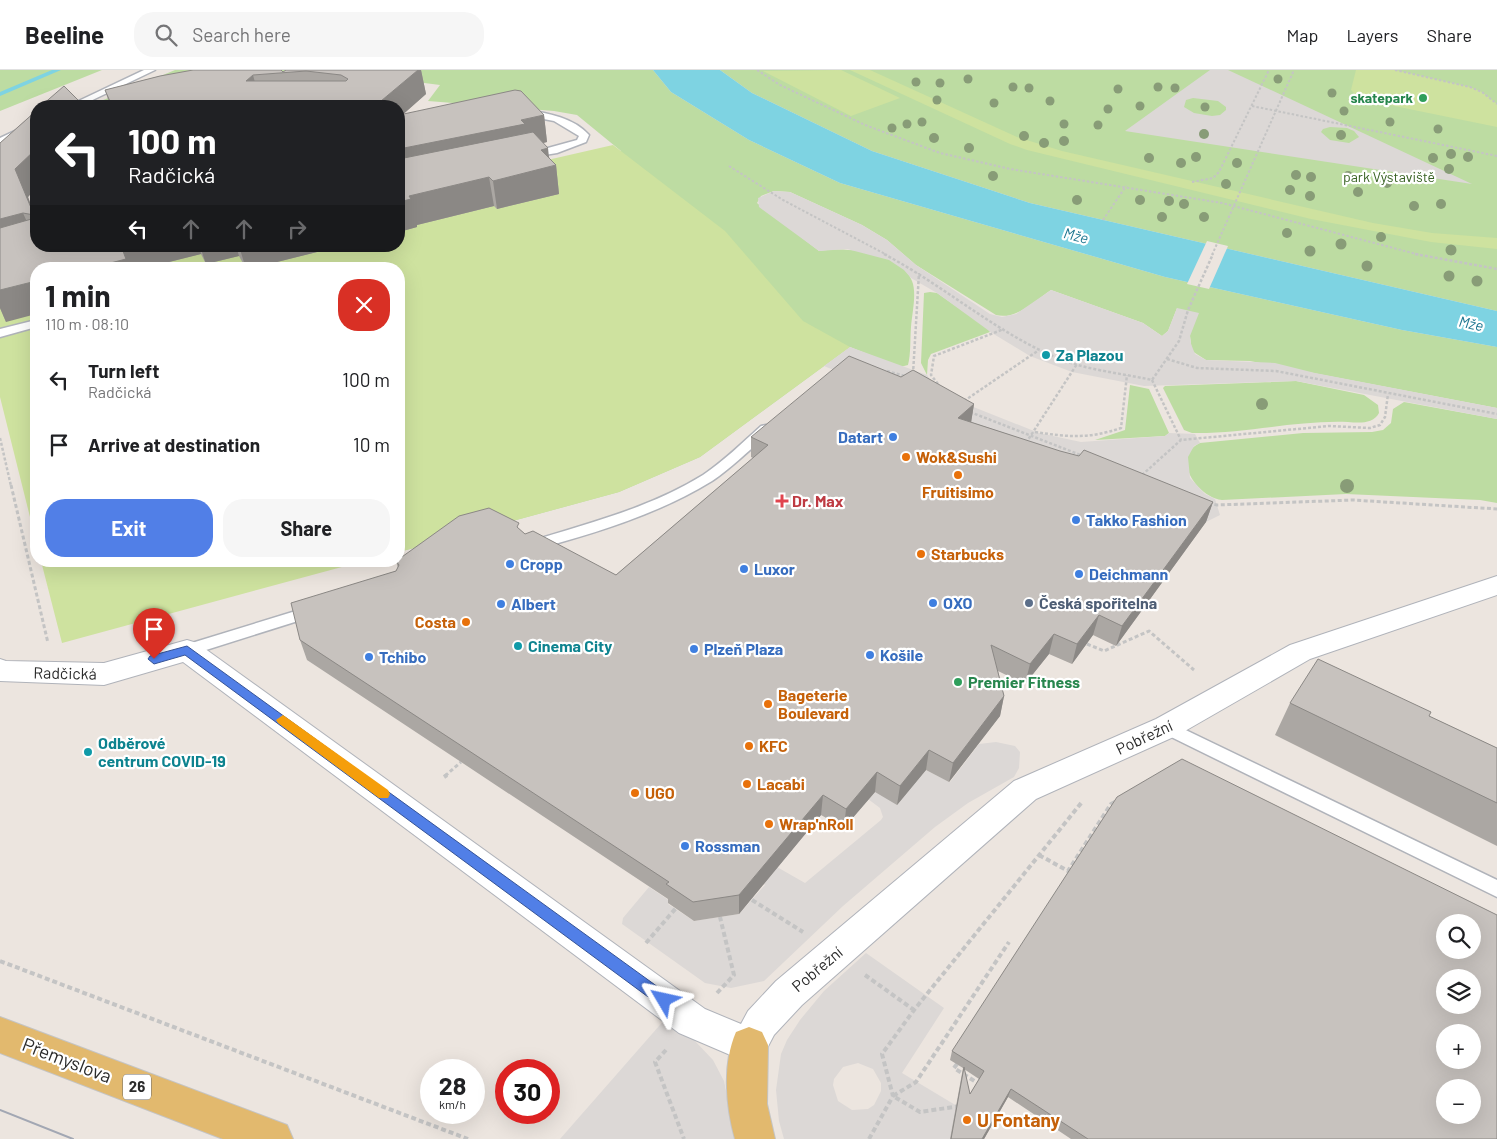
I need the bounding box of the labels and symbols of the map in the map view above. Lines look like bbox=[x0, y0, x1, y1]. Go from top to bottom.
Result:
place label: skatepark bbox=[1351, 89, 1414, 106]
marker: skatepark bbox=[1417, 92, 1429, 104]
park label: park Výstaviště bbox=[1343, 168, 1435, 185]
water label: Mže bbox=[1062, 223, 1091, 247]
water label: Mže bbox=[1457, 312, 1485, 334]
place label: Za Plazou bbox=[1056, 345, 1123, 364]
marker: Za Plazou bbox=[1040, 349, 1052, 361]
place label: Datart bbox=[838, 427, 883, 446]
marker: Datart bbox=[887, 431, 899, 443]
place label: Wok&Sushi bbox=[916, 447, 997, 466]
marker: Wok&Sushi bbox=[900, 451, 912, 463]
marker: Fruitisimo bbox=[952, 469, 964, 481]
place label: Fruitisimo bbox=[922, 482, 994, 501]
place label: Dr. Max bbox=[792, 491, 844, 510]
marker: Dr. Max bbox=[776, 495, 788, 507]
place label: Takko Fashion bbox=[1086, 510, 1187, 529]
marker: Takko Fashion bbox=[1070, 514, 1082, 526]
place label: Starbucks bbox=[931, 544, 1004, 563]
marker: Starbucks bbox=[915, 548, 927, 560]
place label: Cropp bbox=[520, 554, 563, 573]
marker: Cropp bbox=[504, 558, 516, 570]
place label: Luxor bbox=[754, 559, 795, 578]
marker: Luxor bbox=[738, 563, 750, 575]
place label: Deichmann bbox=[1089, 564, 1168, 583]
marker: Deichmann bbox=[1073, 568, 1085, 580]
place label: OXO bbox=[943, 593, 973, 612]
place label: Česká spořitelna bbox=[1039, 593, 1157, 612]
place label: Albert bbox=[511, 594, 556, 613]
marker: OXO bbox=[927, 597, 939, 609]
marker: Česká spořitelna bbox=[1023, 597, 1035, 609]
marker: Albert bbox=[495, 598, 507, 610]
pin bbox=[133, 608, 175, 659]
place label: Costa bbox=[415, 612, 456, 631]
marker: Costa bbox=[460, 616, 472, 628]
place label: Cinema City bbox=[528, 636, 612, 655]
place label: Plzeň Plaza bbox=[704, 639, 783, 658]
marker: Cinema City bbox=[512, 640, 524, 652]
marker: Plzeň Plaza bbox=[688, 643, 700, 655]
place label: Košile bbox=[880, 645, 923, 664]
place label: Tchibo bbox=[379, 647, 426, 666]
marker: Košile bbox=[864, 649, 876, 661]
marker: Tchibo bbox=[363, 651, 375, 663]
street label: Radčická bbox=[33, 662, 97, 683]
place label: Premier Fitness bbox=[968, 672, 1080, 691]
marker: Premier Fitness bbox=[952, 676, 964, 688]
place label: Bageterie Boulevard bbox=[778, 685, 849, 722]
marker: Bageterie Boulevard bbox=[762, 698, 774, 710]
street label: Pobřežní bbox=[1113, 715, 1176, 758]
place label: Odběrové centrum COVID-19 bbox=[98, 733, 226, 770]
place label: KFC bbox=[759, 736, 788, 755]
marker: KFC bbox=[743, 740, 755, 752]
marker: Odběrové centrum COVID-19 bbox=[82, 746, 94, 758]
place label: Lacabi bbox=[757, 774, 805, 793]
marker: Lacabi bbox=[741, 778, 753, 790]
place label: UGO bbox=[645, 783, 675, 802]
marker: UGO bbox=[629, 787, 641, 799]
place label: Wrap'nRoll bbox=[779, 814, 854, 833]
marker: Wrap'nRoll bbox=[763, 818, 775, 830]
place label: Rossman bbox=[695, 836, 760, 855]
marker: Rossman bbox=[679, 840, 691, 852]
street label: Pobřežní bbox=[788, 942, 846, 995]
position arrow bbox=[637, 973, 689, 1025]
street label: Přemyslova bbox=[19, 1032, 115, 1087]
speed limit sign: 30 bbox=[495, 1059, 560, 1124]
road number: 26 bbox=[123, 1074, 151, 1100]
place label: U Fontany bbox=[977, 1108, 1060, 1131]
marker: U Fontany bbox=[961, 1114, 973, 1126]

